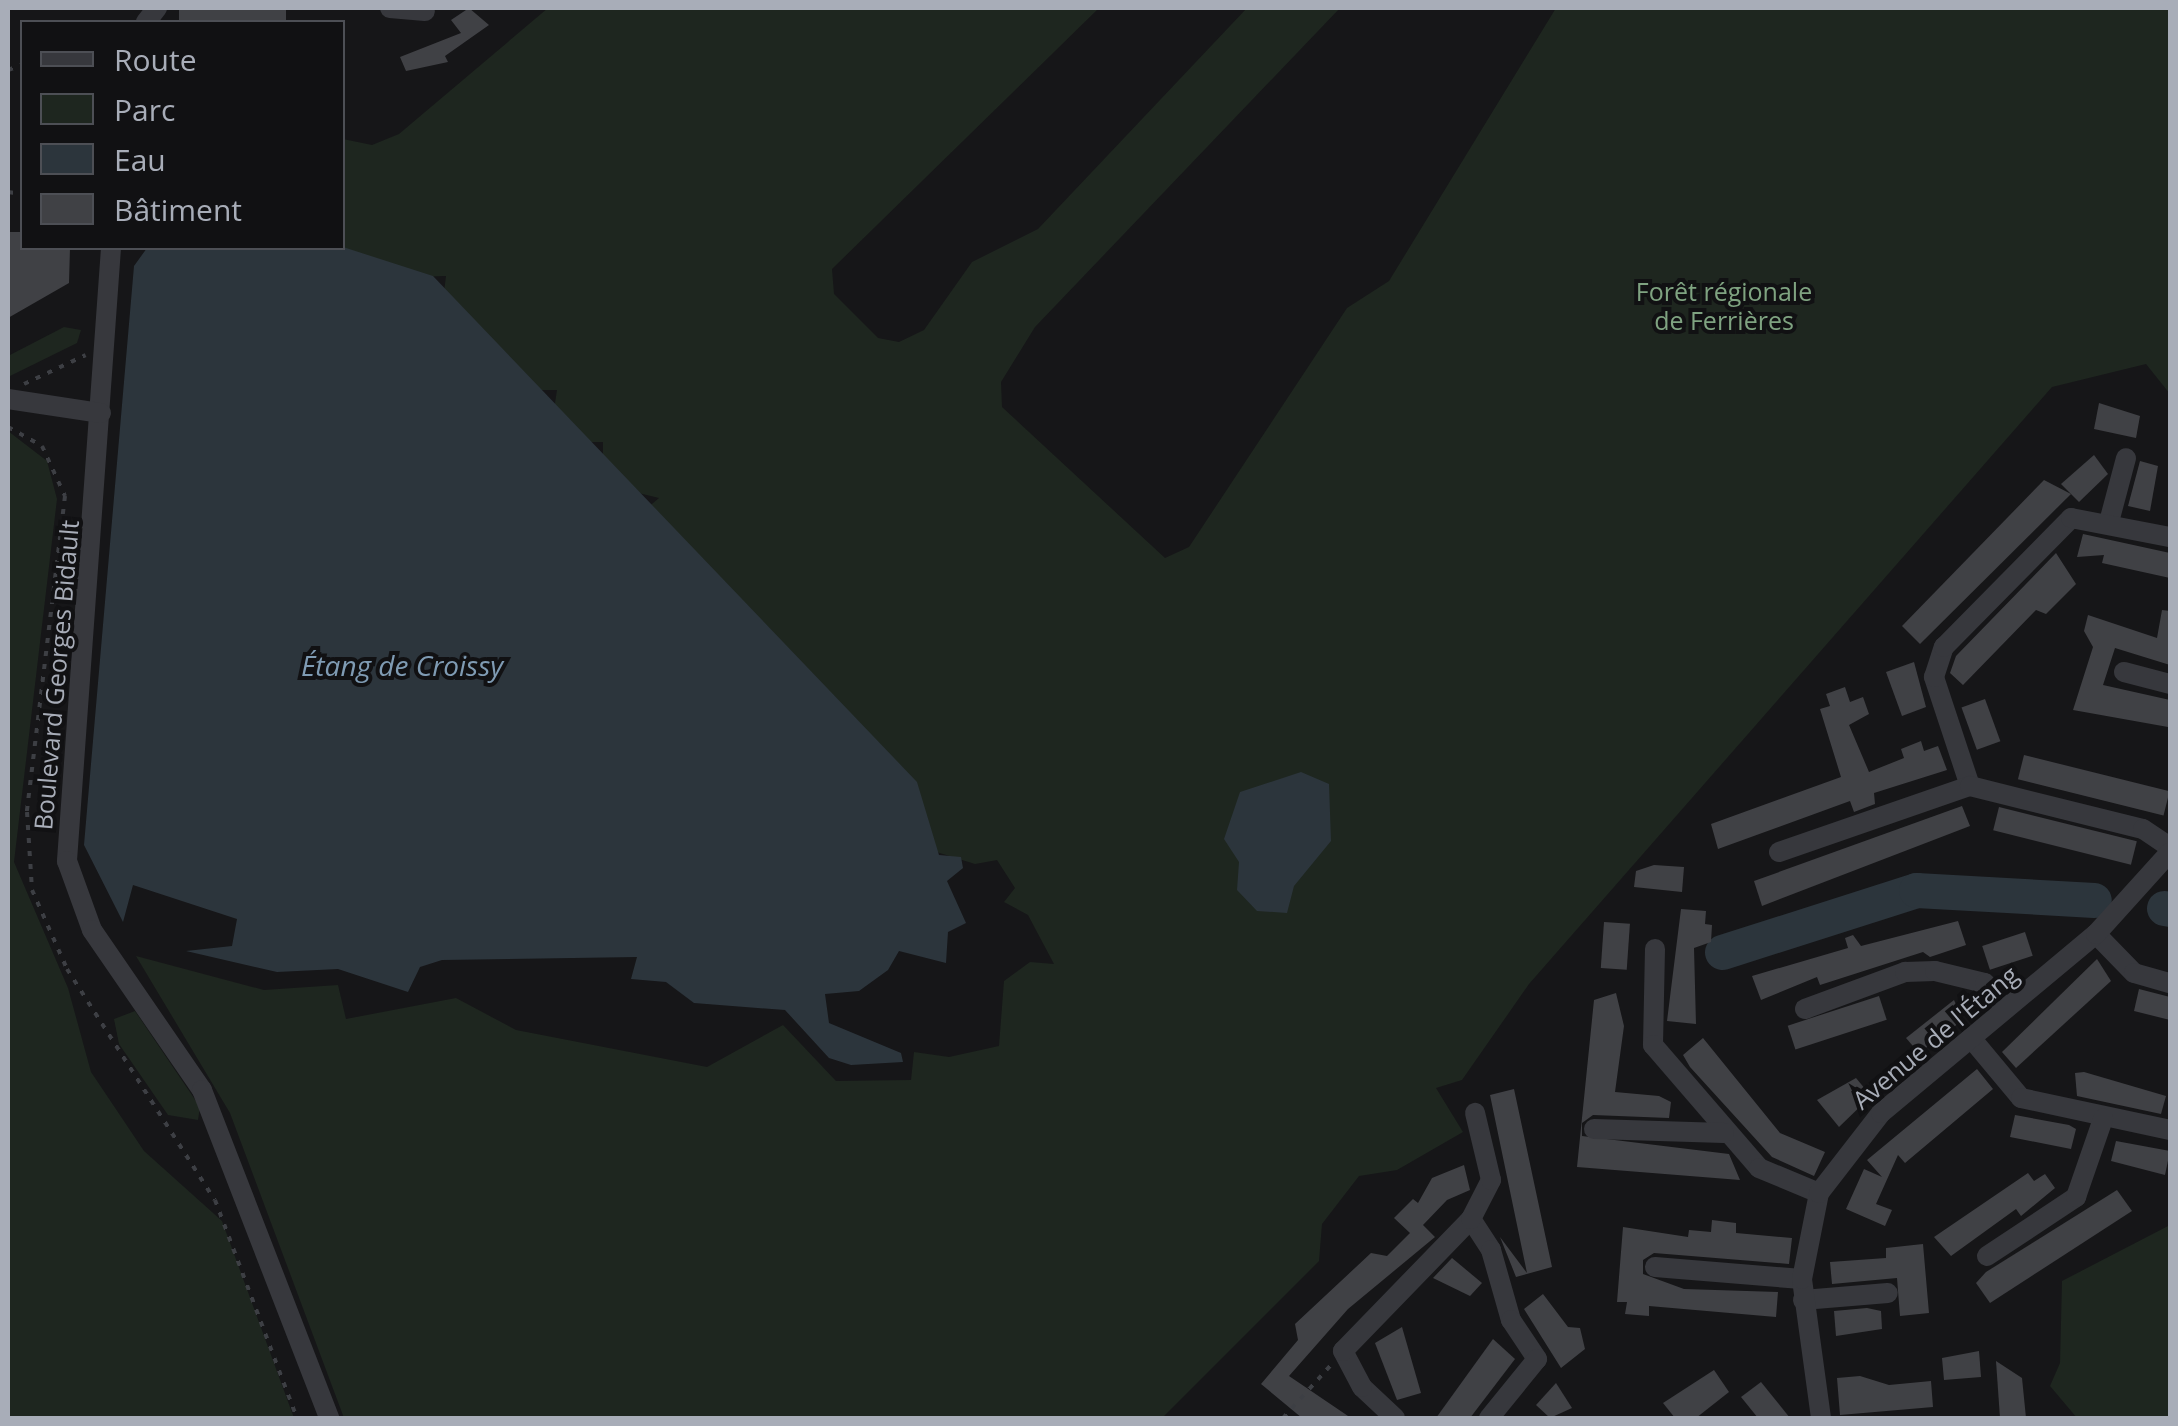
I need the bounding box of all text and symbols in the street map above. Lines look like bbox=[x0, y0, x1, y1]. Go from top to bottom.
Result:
legend bbox=[20, 20, 345, 250]
text: Route bbox=[114, 39, 197, 80]
text: Parc bbox=[114, 89, 175, 130]
text: Eau bbox=[114, 139, 166, 180]
text: Bâtiment bbox=[114, 189, 242, 230]
park label: Forêt régionale de Ferrières bbox=[1636, 277, 1812, 336]
street label: Boulevard Georges Bidault bbox=[28, 519, 84, 831]
water label: Étang de Croissy bbox=[301, 648, 503, 682]
street label: Avenue de l'Étang bbox=[1846, 959, 2024, 1115]

